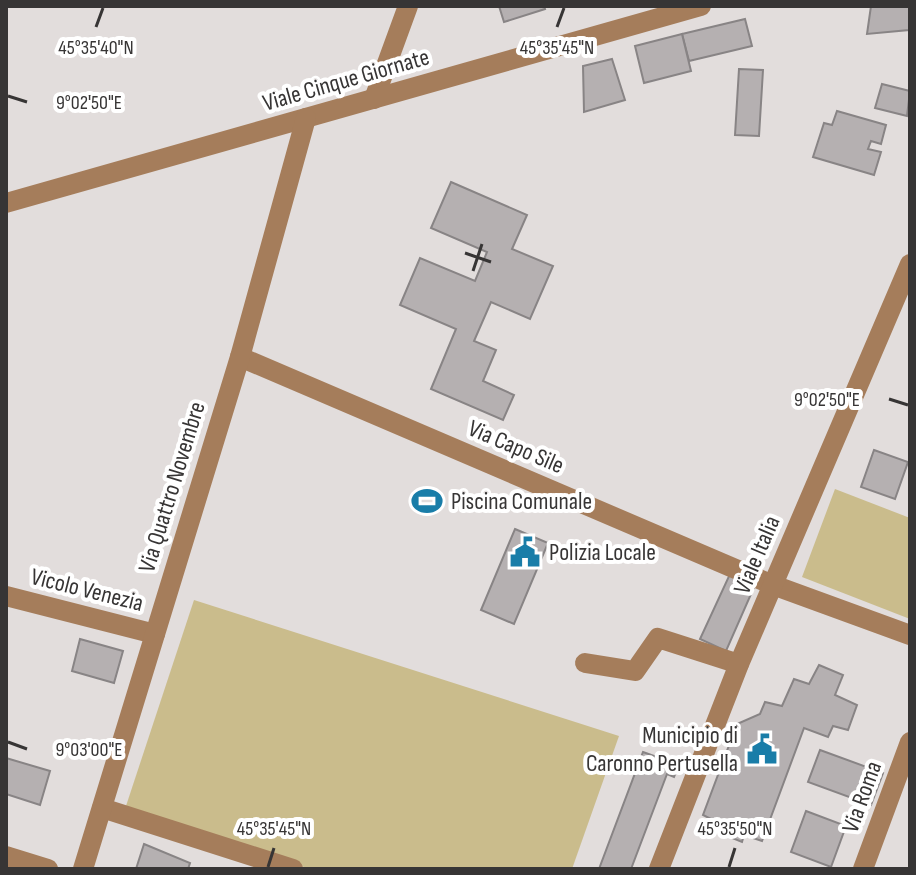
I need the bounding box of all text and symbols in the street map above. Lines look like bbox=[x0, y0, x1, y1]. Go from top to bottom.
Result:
text: 45°35'40"N bbox=[58, 36, 134, 60]
text: 45°35'45"N bbox=[520, 36, 594, 60]
street label: Viale Cinque Giornate bbox=[259, 42, 433, 118]
text: 9°02'50"E bbox=[56, 91, 122, 115]
text: 9°02'50"E bbox=[794, 388, 860, 412]
street label: Via Quattro Novembre bbox=[132, 398, 212, 576]
street label: Via Capo Sile bbox=[464, 414, 568, 480]
sports icon: Piscina Comunale bbox=[410, 484, 444, 518]
place label: Piscina Comunale bbox=[451, 487, 592, 516]
street label: Viale Italia bbox=[728, 511, 786, 599]
public building icon: Polizia Locale bbox=[508, 535, 542, 569]
place label: Polizia Locale bbox=[549, 538, 656, 567]
street label: Vicolo Venezia bbox=[28, 562, 146, 618]
place label: Municipio di Caronno Pertusella bbox=[586, 721, 738, 778]
public building icon: Municipio di Caronno Pertusella bbox=[745, 732, 779, 766]
text: 9°03'00"E bbox=[55, 738, 123, 762]
street label: Via Roma bbox=[836, 757, 888, 837]
text: 45°35'45"N bbox=[237, 817, 311, 841]
text: 45°35'50"N bbox=[698, 817, 772, 841]

